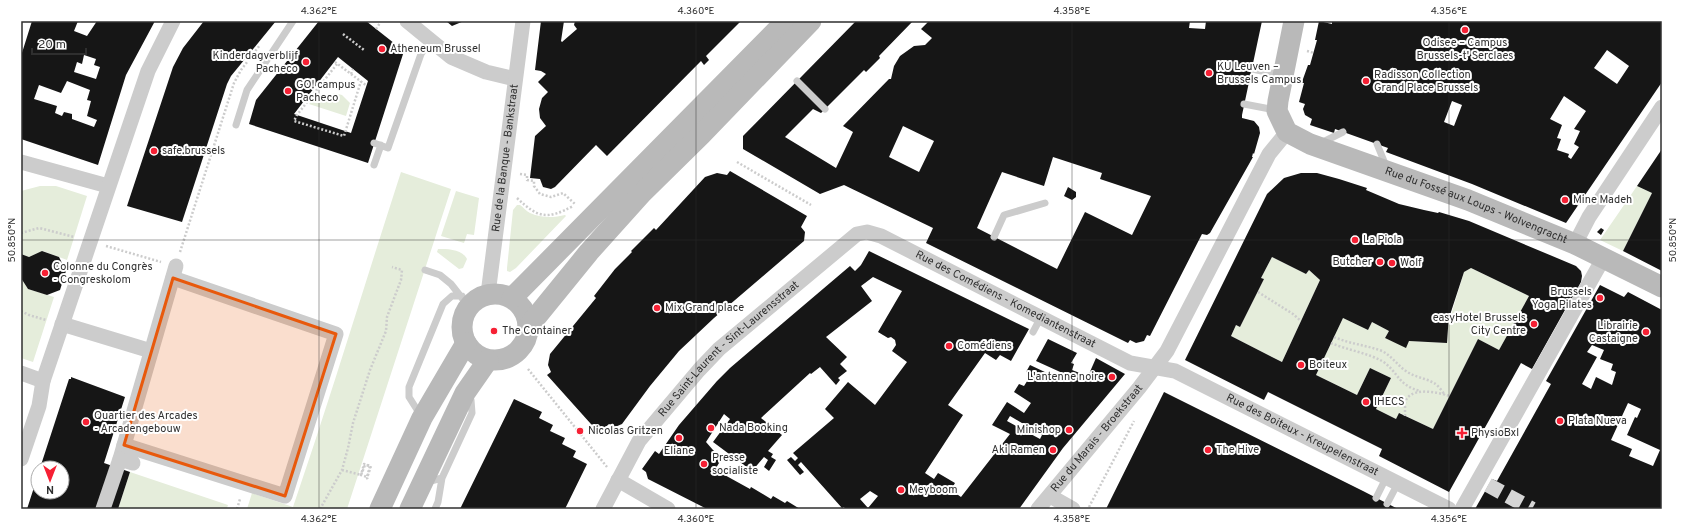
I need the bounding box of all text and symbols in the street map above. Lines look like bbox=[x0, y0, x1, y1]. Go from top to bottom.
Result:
text: 4.362°E bbox=[301, 5, 337, 18]
text: 4.360°E bbox=[678, 5, 714, 18]
text: 4.358°E bbox=[1054, 5, 1090, 18]
text: 4.356°E bbox=[1431, 5, 1467, 18]
marker: Odisee – Campus Brussels-t' Serclaes bbox=[1460, 25, 1470, 35]
scale bar bbox=[32, 30, 86, 56]
place label: Odisee – Campus Brussels-t' Serclaes bbox=[1417, 36, 1513, 63]
text: 20 m bbox=[38, 37, 66, 53]
place label: Atheneum Brussel bbox=[390, 42, 481, 56]
marker: Atheneum Brussel bbox=[377, 44, 387, 54]
place label: Kinderdagverblijf Pacheco bbox=[212, 49, 298, 76]
marker: Kinderdagverblijf Pacheco bbox=[301, 57, 311, 67]
place label: KU Leuven – Brussels Campus bbox=[1217, 60, 1301, 87]
marker: KU Leuven – Brussels Campus bbox=[1204, 68, 1214, 78]
place label: Radisson Collection Grand Place Brussels bbox=[1374, 68, 1478, 95]
marker: Radisson Collection Grand Place Brussels bbox=[1361, 76, 1371, 86]
place label: GO! campus Pacheco bbox=[296, 78, 356, 105]
street label: Rue de la Banque - Bankstraat bbox=[489, 83, 522, 233]
marker: GO! campus Pacheco bbox=[283, 86, 293, 96]
place label: safe.brussels bbox=[162, 144, 225, 158]
marker: safe.brussels bbox=[149, 146, 159, 156]
street label: Rue du Fossé aux Loups - Wolvengracht bbox=[1383, 164, 1569, 247]
place label: Mine Madeh bbox=[1573, 193, 1632, 207]
marker: Mine Madeh bbox=[1560, 195, 1570, 205]
text: 50.850°N bbox=[6, 218, 19, 262]
text: 50.850°N bbox=[1667, 218, 1680, 262]
place label: La Piola bbox=[1363, 233, 1402, 247]
marker: La Piola bbox=[1350, 235, 1360, 245]
street label: Rue des Comédiens - Komediantenstraat bbox=[914, 248, 1098, 350]
place label: Butcher bbox=[1332, 255, 1373, 269]
place label: Wolf bbox=[1400, 256, 1422, 270]
marker: Butcher bbox=[1375, 257, 1385, 267]
marker: Wolf bbox=[1387, 258, 1397, 268]
place label: Colonne du Congrès - Congreskolom bbox=[53, 260, 153, 287]
marker: Colonne du Congrès - Congreskolom bbox=[40, 268, 50, 278]
street label: Rue Saint-Laurent - Sint-Laurensstraat bbox=[655, 278, 802, 420]
place label: Brussels Yoga Pilates bbox=[1532, 285, 1592, 312]
marker: Brussels Yoga Pilates bbox=[1595, 293, 1605, 303]
place label: Mix Grand place bbox=[665, 301, 744, 315]
marker: Mix Grand place bbox=[652, 303, 662, 313]
place label: easyHotel Brussels City Centre bbox=[1433, 311, 1526, 338]
marker: easyHotel Brussels City Centre bbox=[1529, 319, 1539, 329]
place label: Librairie Castaigne bbox=[1589, 319, 1638, 346]
place label: The Container bbox=[502, 324, 573, 338]
marker: The Container bbox=[489, 326, 499, 336]
marker: Librairie Castaigne bbox=[1641, 327, 1651, 337]
place label: Comédiens bbox=[957, 339, 1012, 353]
marker: Comédiens bbox=[944, 341, 954, 351]
place label: Boiteux bbox=[1309, 358, 1347, 372]
marker: Boiteux bbox=[1296, 360, 1306, 370]
place label: L'antenne noire bbox=[1027, 370, 1104, 384]
marker: L'antenne noire bbox=[1107, 372, 1117, 382]
street label: Rue du Marais - Broekstraat bbox=[1048, 382, 1146, 495]
street label: Rue des Boiteux - Kreupelenstraat bbox=[1224, 391, 1381, 479]
place label: IHECS bbox=[1374, 395, 1405, 409]
marker: IHECS bbox=[1361, 397, 1371, 407]
place label: Quartier des Arcades - Arcadengebouw bbox=[94, 409, 198, 436]
place label: Plata Nueva bbox=[1568, 414, 1627, 428]
marker: Plata Nueva bbox=[1555, 416, 1565, 426]
marker: Quartier des Arcades - Arcadengebouw bbox=[81, 417, 91, 427]
place label: Nada Booking bbox=[719, 421, 788, 435]
marker: Nada Booking bbox=[706, 423, 716, 433]
place label: Minishop bbox=[1017, 423, 1061, 437]
place label: Nicolas Gritzen bbox=[588, 424, 663, 438]
marker: Minishop bbox=[1064, 425, 1074, 435]
marker: Nicolas Gritzen bbox=[575, 426, 585, 436]
place label: PhysioBxl bbox=[1471, 426, 1519, 440]
marker: PhysioBxl bbox=[1456, 427, 1468, 439]
marker: Eliane bbox=[674, 433, 684, 443]
place label: Aki Ramen bbox=[991, 443, 1045, 457]
place label: The Hive bbox=[1216, 443, 1259, 457]
place label: Eliane bbox=[664, 444, 694, 458]
marker: Aki Ramen bbox=[1048, 445, 1058, 455]
marker: The Hive bbox=[1203, 445, 1213, 455]
place label: Presse socialiste bbox=[712, 451, 758, 478]
marker: Presse socialiste bbox=[699, 459, 709, 469]
north arrow bbox=[30, 460, 70, 500]
text: N bbox=[46, 482, 54, 496]
place label: Meyboom bbox=[909, 483, 957, 497]
marker: Meyboom bbox=[896, 485, 906, 495]
text: 4.362°E bbox=[301, 513, 337, 526]
text: 4.360°E bbox=[678, 513, 714, 526]
text: 4.358°E bbox=[1054, 513, 1090, 526]
text: 4.356°E bbox=[1431, 513, 1467, 526]

